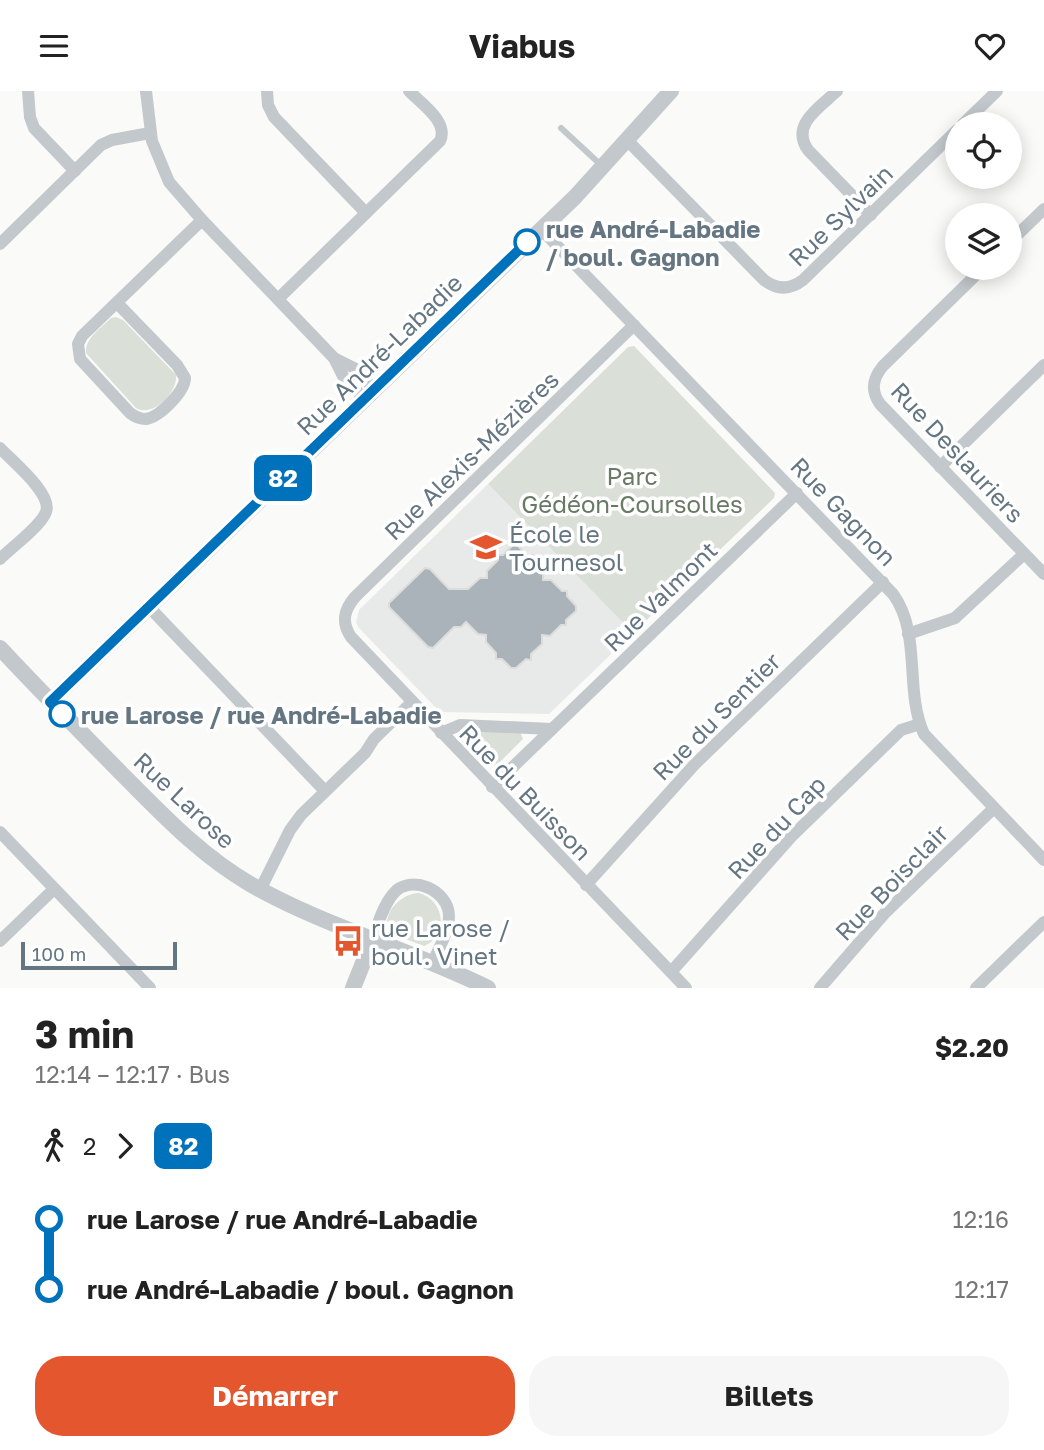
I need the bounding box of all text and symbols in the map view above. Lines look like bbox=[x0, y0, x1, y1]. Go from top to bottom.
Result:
icon: menu bbox=[35, 27, 73, 65]
text: Viabus bbox=[469, 27, 575, 65]
icon: heart bbox=[971, 27, 1009, 65]
map controls bbox=[945, 112, 1022, 280]
button: locate bbox=[945, 112, 1022, 189]
street label: Rue Sylvain bbox=[782, 158, 898, 272]
button: layers bbox=[945, 203, 1022, 280]
place label: rue André-Labadie / boul. Gagnon bbox=[546, 214, 760, 271]
marker: rue André-Labadie / boul. Gagnon bbox=[514, 229, 540, 255]
street label: Rue André-Labadie bbox=[290, 268, 468, 440]
street label: Rue Alexis-Mézières bbox=[378, 364, 564, 546]
street label: Rue Deslauriers bbox=[886, 376, 1030, 528]
street label: Rue Gagnon bbox=[785, 451, 903, 571]
line badge: 82 bbox=[252, 455, 314, 501]
park label: Parc Gédéon-Coursolles bbox=[521, 461, 743, 518]
text: 82 bbox=[268, 463, 298, 492]
place label: École le Tournesol bbox=[509, 519, 623, 576]
school or university icon: École le Tournesol bbox=[469, 530, 503, 564]
street label: Rue Valmont bbox=[597, 535, 723, 657]
street label: Rue du Sentier bbox=[646, 646, 786, 786]
place label: rue Larose / rue André-Labadie bbox=[81, 700, 442, 729]
marker: rue Larose / rue André-Labadie bbox=[49, 701, 75, 727]
street label: Rue du Buisson bbox=[454, 718, 598, 866]
street label: Rue Larose bbox=[128, 746, 242, 854]
street label: Rue du Cap bbox=[721, 769, 831, 885]
street label: Rue Boisclair bbox=[828, 818, 954, 946]
place label: rue Larose / boul. Vinet bbox=[371, 913, 510, 970]
bus stop icon: rue Larose / boul. Vinet bbox=[331, 924, 365, 958]
scale bar bbox=[21, 939, 177, 971]
text: 100 m bbox=[32, 942, 86, 965]
text: 3 min bbox=[35, 1011, 134, 1056]
text: $2.20 bbox=[935, 1032, 1009, 1063]
text: 12:14 – 12:17 · Bus bbox=[35, 1060, 230, 1088]
icon: walk bbox=[35, 1127, 73, 1165]
icon: forward bbox=[106, 1127, 144, 1165]
text: 82 bbox=[168, 1131, 198, 1160]
text: 2 bbox=[83, 1132, 96, 1160]
text: rue Larose / rue André-Labadie bbox=[87, 1204, 478, 1235]
text: 12:16 bbox=[953, 1205, 1009, 1233]
text: rue André-Labadie / boul. Gagnon bbox=[87, 1274, 514, 1305]
text: 12:17 bbox=[954, 1275, 1009, 1303]
button: Démarrer bbox=[35, 1356, 515, 1436]
button: Billets bbox=[529, 1356, 1009, 1436]

